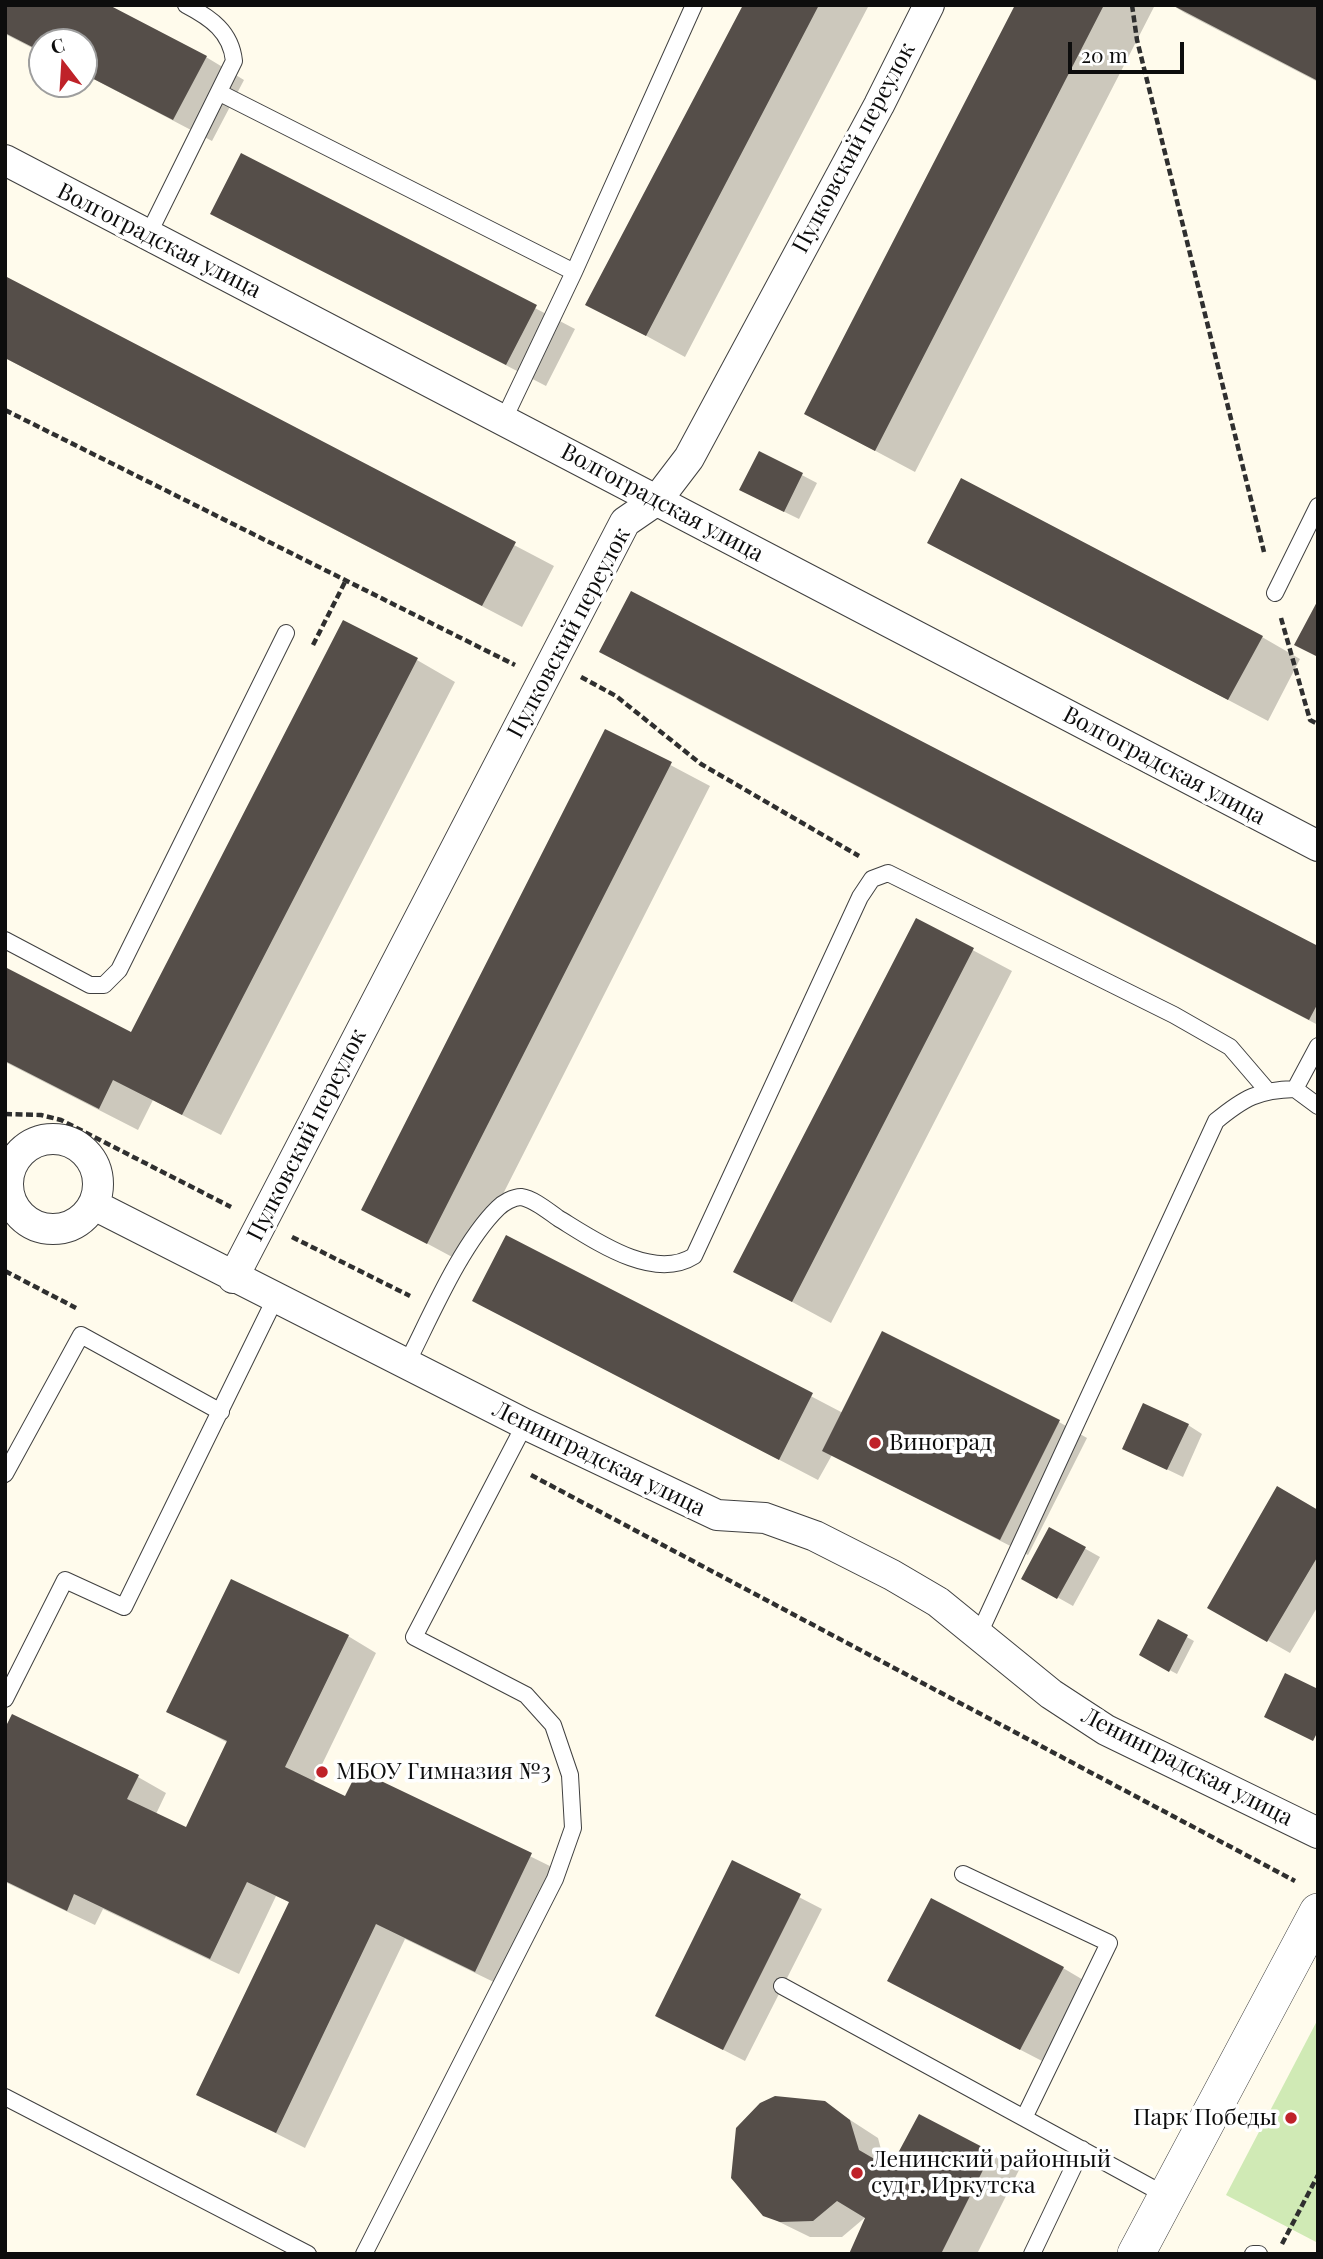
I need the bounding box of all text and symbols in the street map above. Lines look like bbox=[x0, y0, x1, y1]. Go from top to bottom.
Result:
north arrow bbox=[28, 28, 98, 98]
scale bar bbox=[1071, 28, 1186, 72]
text: С bbox=[47, 30, 68, 59]
street label: Пулковский переулок bbox=[787, 38, 921, 258]
text: 20 m bbox=[1081, 40, 1128, 68]
street label: Волгоградская улица bbox=[52, 178, 266, 304]
street label: Волгоградская улица bbox=[556, 438, 768, 568]
street label: Пулковский переулок bbox=[502, 523, 636, 743]
street label: Волгоградская улица bbox=[1058, 701, 1270, 831]
street label: Пулковский переулок bbox=[242, 1024, 372, 1246]
street label: Ленинградская улица bbox=[488, 1396, 710, 1522]
place label: Виноград bbox=[889, 1429, 992, 1457]
marker: Виноград bbox=[867, 1435, 883, 1451]
street label: Ленинградская улица bbox=[1077, 1702, 1297, 1832]
place label: МБОУ Гимназия №3 bbox=[336, 1758, 551, 1786]
marker: МБОУ Гимназия №3 bbox=[314, 1764, 330, 1780]
place label: Парк Победы bbox=[1133, 2104, 1277, 2132]
marker: Парк Победы bbox=[1283, 2110, 1299, 2126]
place label: Ленинский районный суд г. Иркутска bbox=[871, 2146, 1111, 2200]
marker: Ленинский районный суд г. Иркутска bbox=[849, 2165, 865, 2181]

